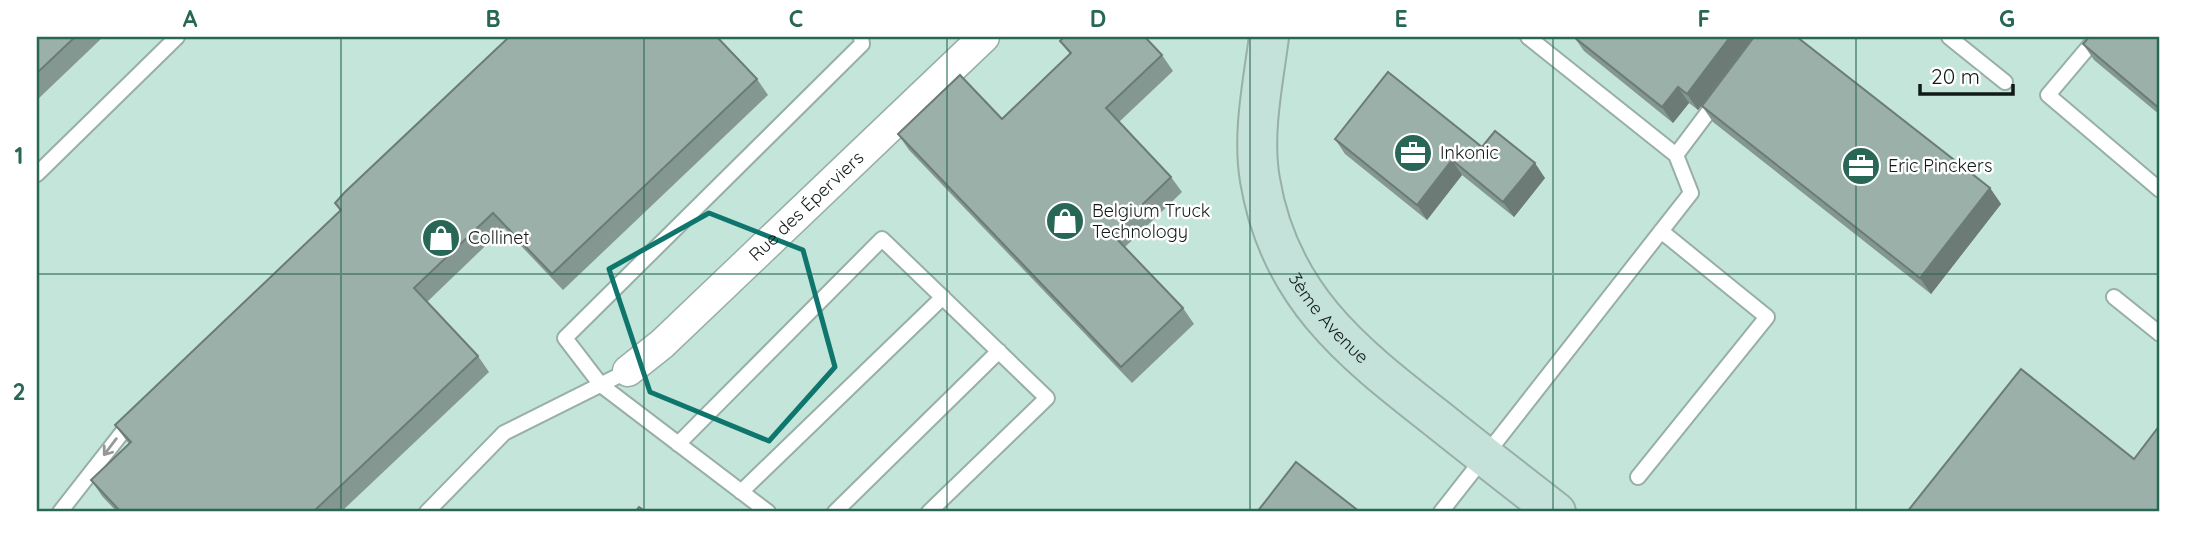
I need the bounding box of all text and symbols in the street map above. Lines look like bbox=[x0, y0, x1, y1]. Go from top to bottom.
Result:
text: A bbox=[183, 4, 198, 33]
text: B bbox=[485, 4, 501, 33]
text: C bbox=[789, 4, 803, 33]
text: D bbox=[1090, 4, 1106, 33]
text: E bbox=[1394, 4, 1408, 33]
text: F bbox=[1698, 4, 1710, 33]
text: G bbox=[1999, 4, 2015, 33]
scale bar bbox=[1920, 52, 2013, 96]
text: 20 m bbox=[1931, 63, 1980, 89]
office icon: Inkonic bbox=[1392, 132, 1434, 174]
text: 1 bbox=[15, 141, 23, 170]
place label: Inkonic bbox=[1440, 141, 1499, 164]
office icon: Eric Pinckers bbox=[1840, 145, 1882, 187]
street label: Rue des Éperviers bbox=[744, 146, 868, 266]
place label: Eric Pinckers bbox=[1888, 154, 1992, 177]
place label: Belgium Truck Technology bbox=[1092, 199, 1210, 243]
shop icon: Belgium Truck Technology bbox=[1044, 200, 1086, 242]
shop icon: Collinet bbox=[420, 217, 462, 259]
place label: Collinet bbox=[468, 226, 529, 249]
street label: 3ème Avenue bbox=[1284, 268, 1374, 368]
text: 2 bbox=[12, 377, 26, 406]
one-way arrow bbox=[102, 437, 117, 456]

